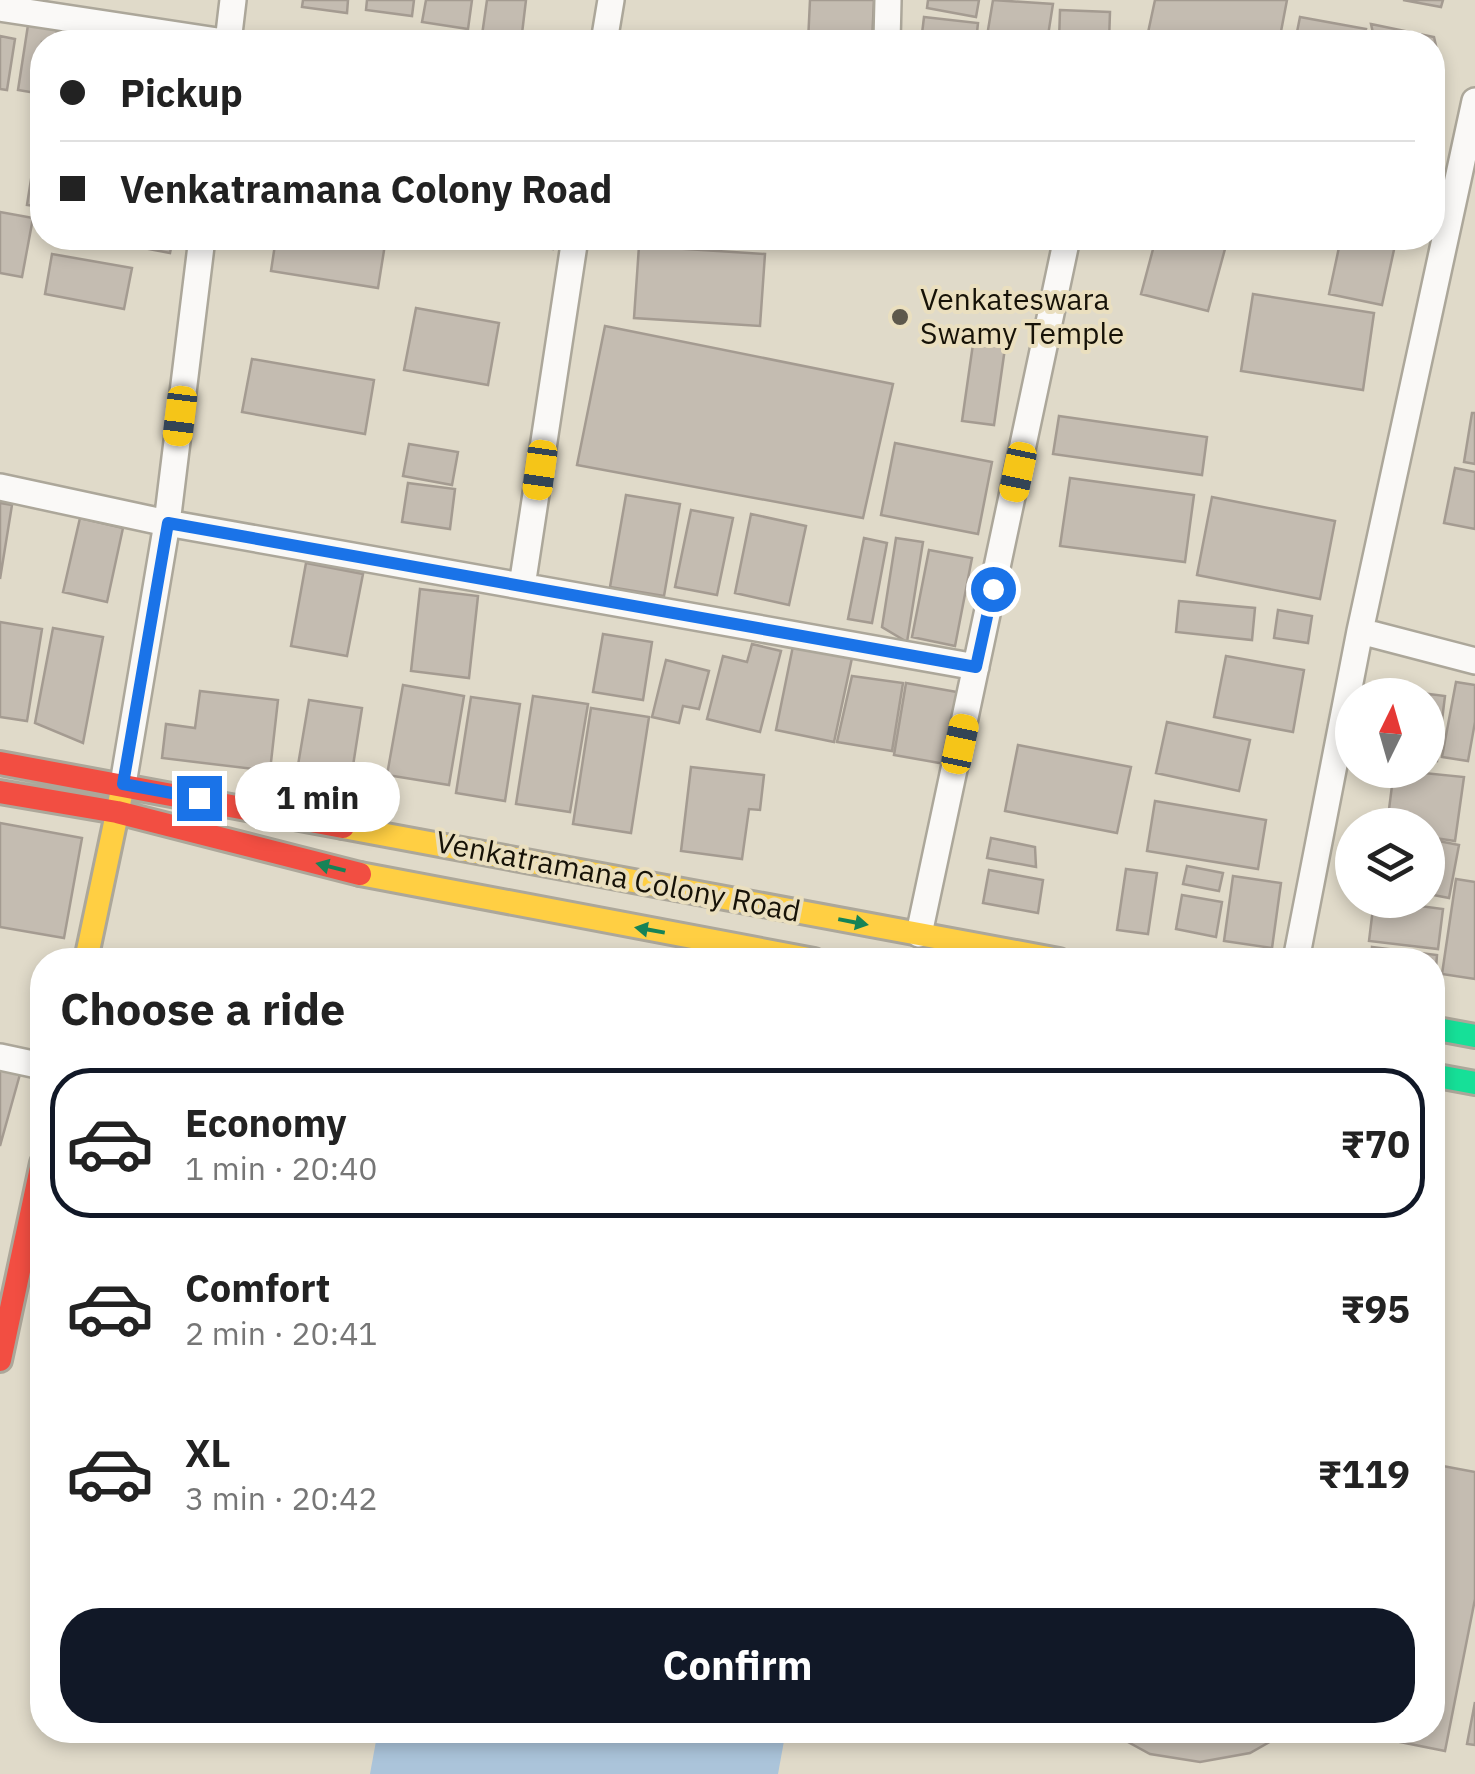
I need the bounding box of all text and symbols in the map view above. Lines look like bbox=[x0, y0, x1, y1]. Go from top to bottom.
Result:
text: Pickup bbox=[120, 68, 243, 117]
text: Venkatramana Colony Road bbox=[120, 164, 612, 213]
place label: Venkateswara Swamy Temple bbox=[920, 279, 1124, 352]
marker: Venkateswara Swamy Temple bbox=[889, 306, 911, 328]
car bbox=[161, 384, 199, 448]
car bbox=[521, 438, 559, 502]
car bbox=[997, 440, 1039, 504]
route start bbox=[971, 567, 1016, 612]
north arrow bbox=[1335, 678, 1445, 788]
map controls bbox=[1335, 678, 1445, 918]
car bbox=[939, 712, 981, 776]
callout: 1 min bbox=[234, 763, 399, 833]
route end bbox=[177, 776, 222, 821]
text: 1 min bbox=[276, 776, 359, 818]
button: layers bbox=[1335, 808, 1445, 918]
street label: Venkatramana Colony Road bbox=[433, 821, 804, 930]
one-way arrow bbox=[315, 859, 346, 874]
one-way arrow bbox=[838, 915, 869, 930]
one-way arrow bbox=[633, 922, 665, 937]
text: Choose a ride bbox=[60, 979, 345, 1037]
icon: car bbox=[65, 1098, 155, 1188]
text: Economy bbox=[185, 1098, 347, 1147]
text: ₹70 bbox=[1340, 1119, 1410, 1168]
text: 1 min · 20:40 bbox=[185, 1147, 378, 1189]
icon: car bbox=[65, 1263, 155, 1353]
text: Comfort bbox=[185, 1263, 330, 1312]
text: ₹95 bbox=[1340, 1284, 1410, 1333]
text: 2 min · 20:41 bbox=[185, 1312, 378, 1354]
icon: car bbox=[65, 1428, 155, 1518]
text: XL bbox=[185, 1428, 231, 1477]
text: ₹119 bbox=[1318, 1449, 1410, 1498]
text: 3 min · 20:42 bbox=[185, 1477, 378, 1519]
button: Confirm bbox=[60, 1608, 1415, 1723]

